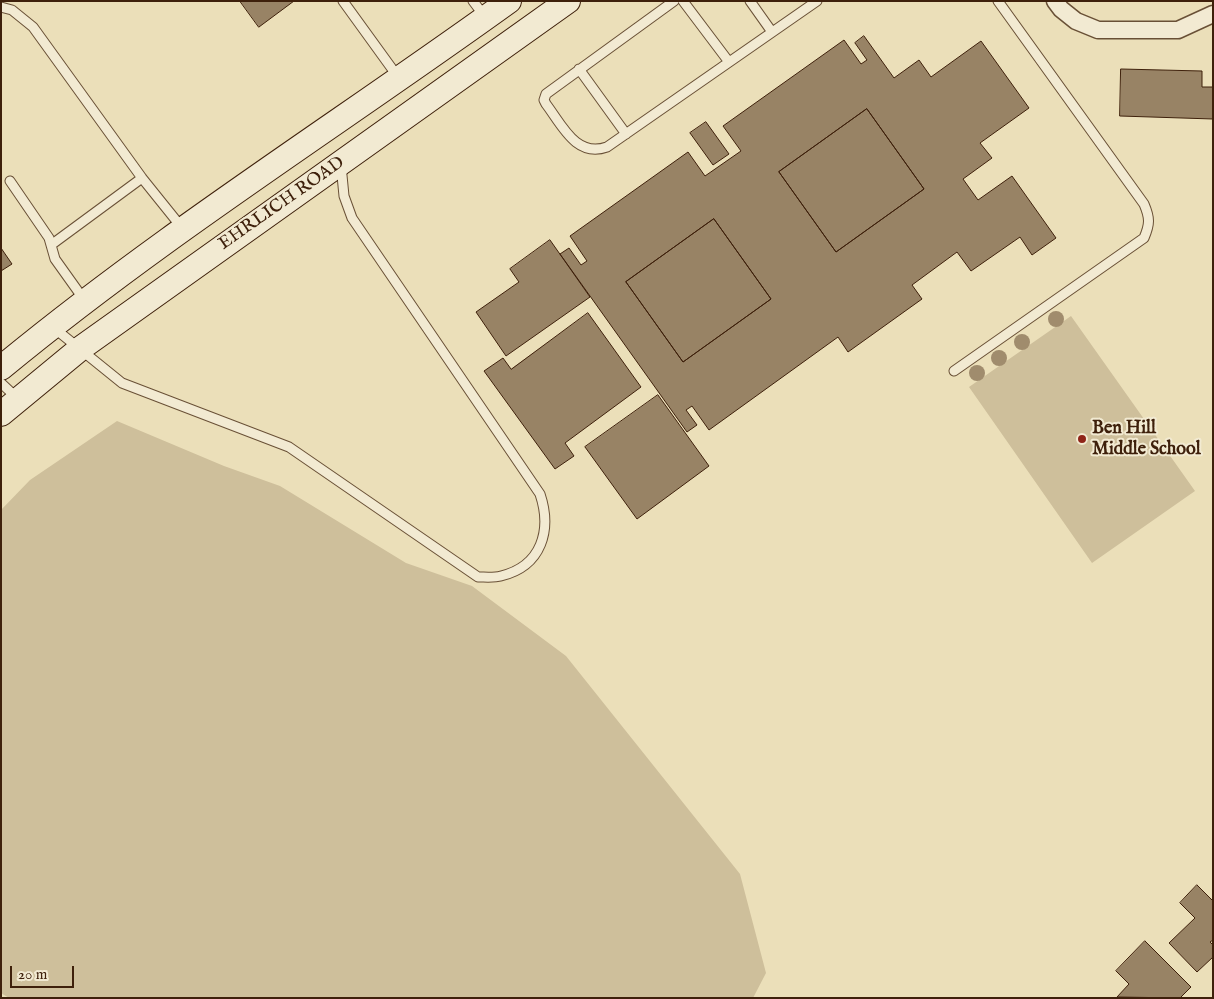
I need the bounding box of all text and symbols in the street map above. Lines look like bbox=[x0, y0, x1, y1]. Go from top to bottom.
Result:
street label: EHRLICH ROAD bbox=[215, 153, 349, 255]
place label: Ben Hill Middle School bbox=[1092, 418, 1201, 460]
marker: Ben Hill Middle School bbox=[1076, 433, 1088, 445]
scale bar bbox=[12, 956, 76, 988]
text: 20 m bbox=[18, 965, 47, 984]

